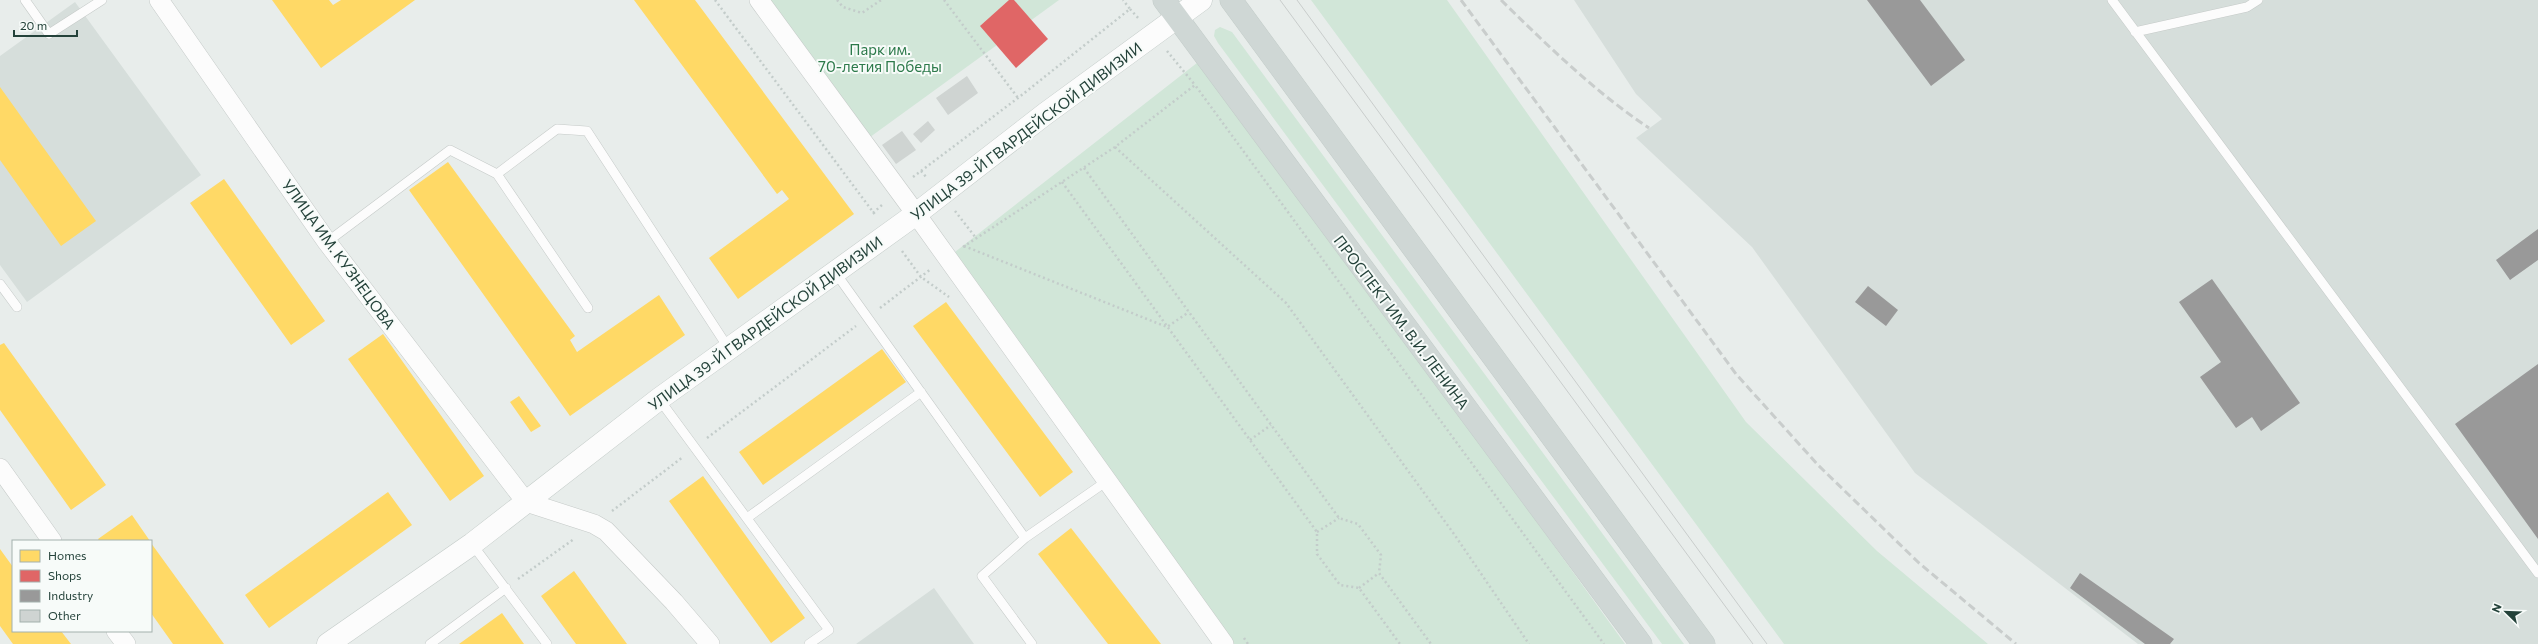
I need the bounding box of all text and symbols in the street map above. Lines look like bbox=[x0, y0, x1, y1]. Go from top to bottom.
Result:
scale bar bbox=[14, 12, 77, 38]
text: 20 m bbox=[20, 18, 47, 32]
street label: УЛИЦА 39-Й ГВАРДЕЙСКОЙ ДИВИЗИИ bbox=[907, 38, 1145, 224]
park label: Парк им. 70-летия Победы bbox=[818, 40, 942, 75]
street label: УЛИЦА ИМ. КУЗНЕЦОВА bbox=[279, 176, 399, 332]
street label: ПРОСПЕКТ ИМ. В.И. ЛЕНИНА bbox=[1331, 231, 1473, 413]
street label: УЛИЦА 39-Й ГВАРДЕЙСКОЙ ДИВИЗИИ bbox=[644, 232, 886, 414]
legend bbox=[12, 540, 152, 632]
text: Homes bbox=[48, 548, 86, 562]
text: Shops bbox=[48, 568, 82, 582]
text: Industry bbox=[48, 588, 93, 602]
north arrow bbox=[2486, 592, 2526, 632]
text: N bbox=[2489, 602, 2504, 614]
text: Other bbox=[48, 608, 81, 622]

